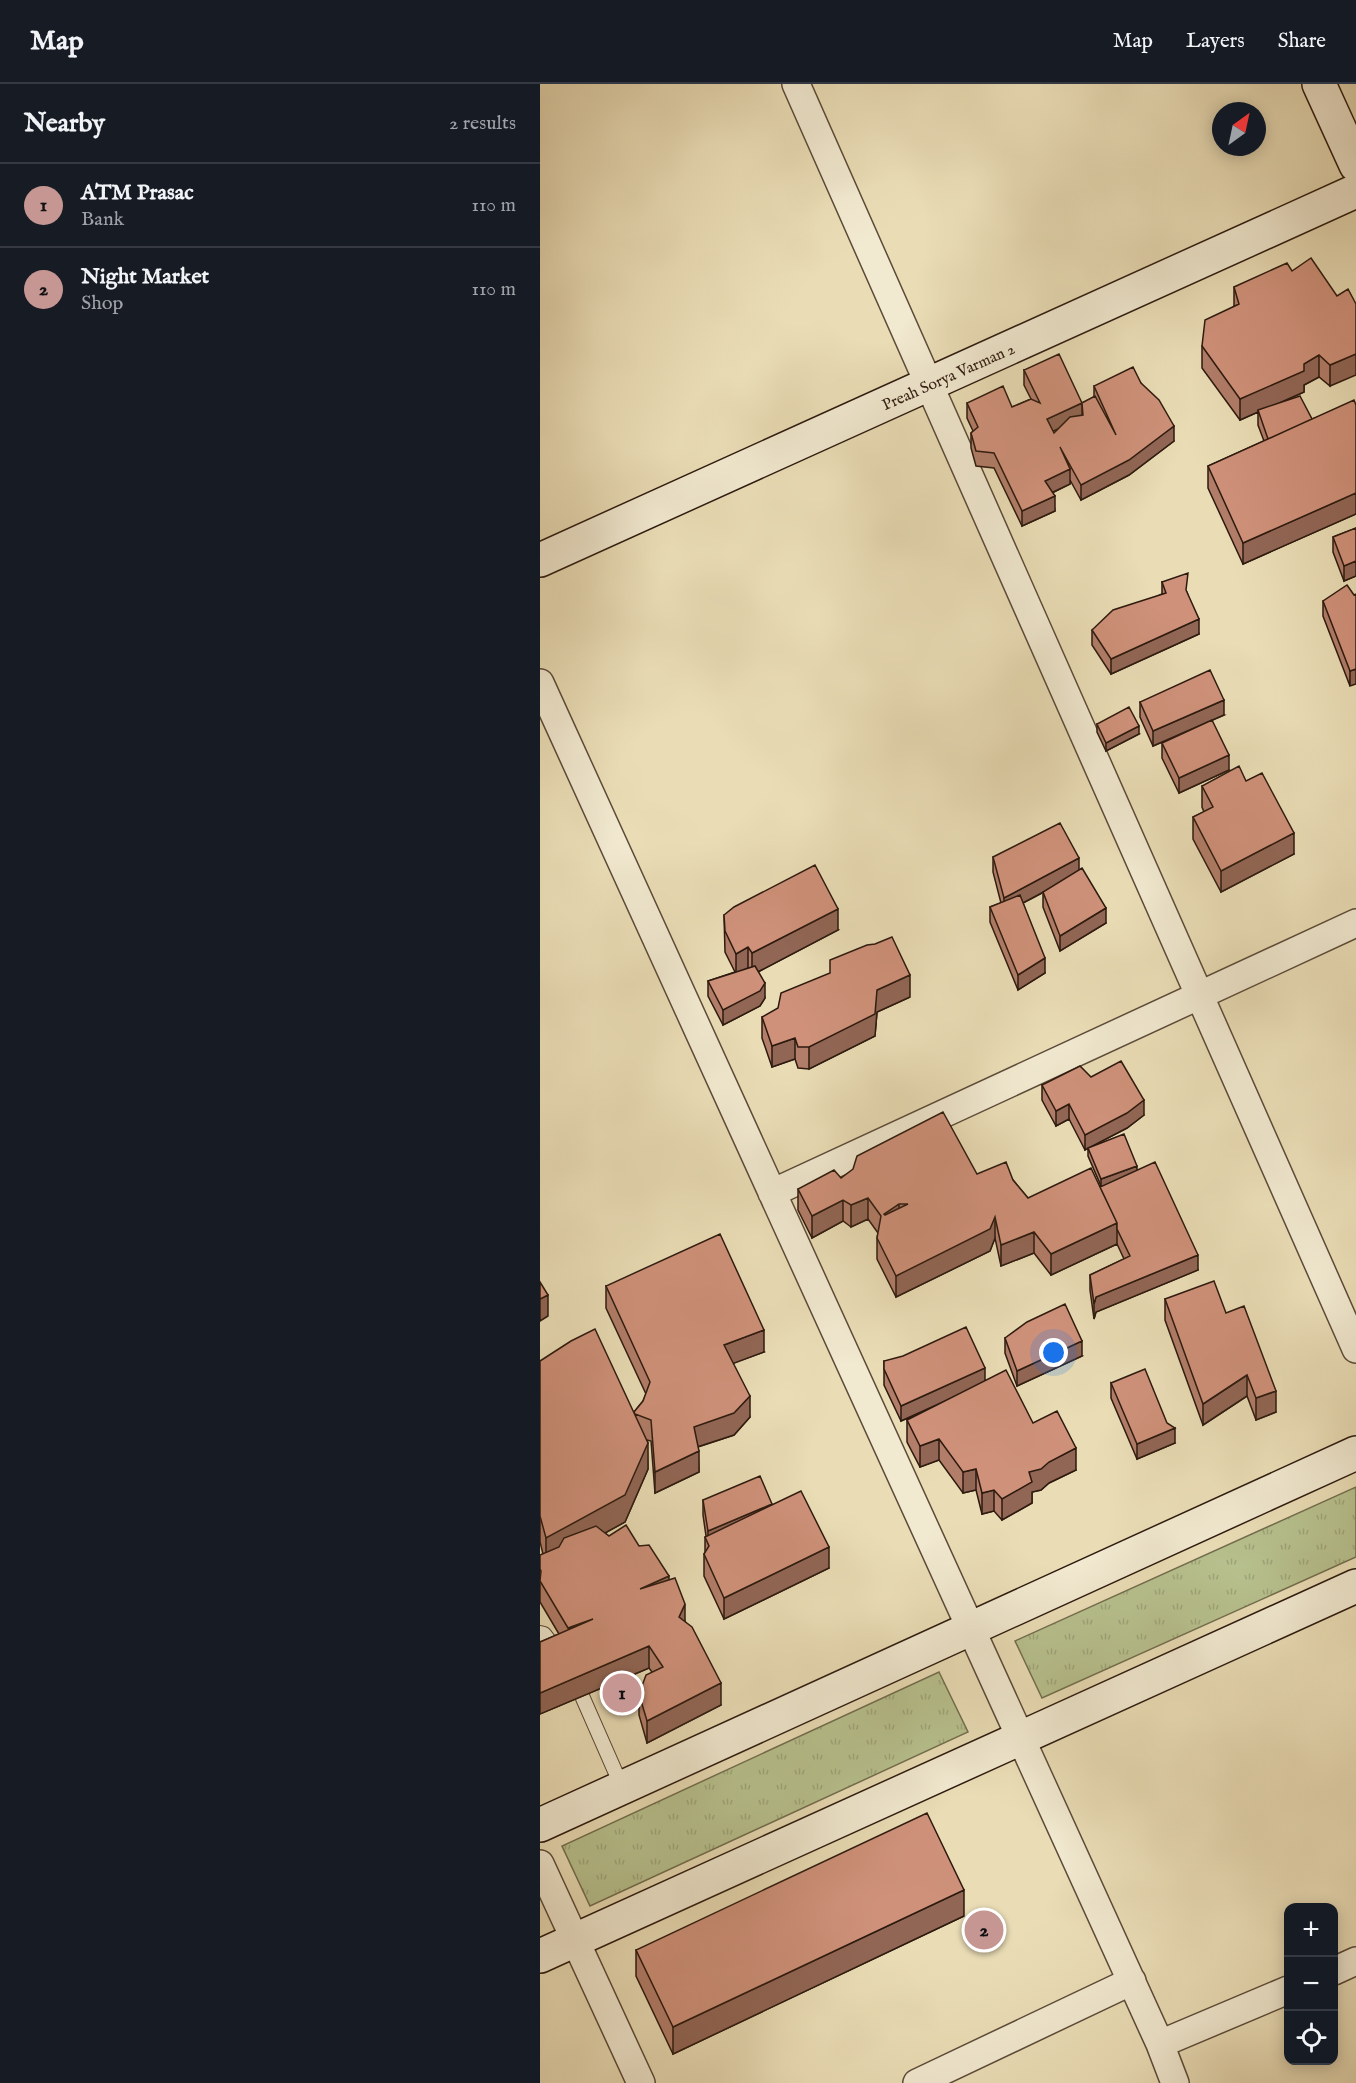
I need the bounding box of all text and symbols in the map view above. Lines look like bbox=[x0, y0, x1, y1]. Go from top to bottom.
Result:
text: Map bbox=[30, 24, 84, 59]
text: Map bbox=[1113, 28, 1153, 55]
text: Layers bbox=[1186, 28, 1245, 55]
text: Share bbox=[1278, 28, 1326, 55]
north arrow bbox=[1212, 102, 1266, 156]
text: Nearby bbox=[24, 107, 105, 140]
text: 2 results bbox=[449, 111, 516, 136]
text: ATM Prasac bbox=[81, 179, 194, 207]
text: 1 bbox=[40, 193, 47, 218]
text: 110 m bbox=[472, 193, 516, 218]
text: Bank bbox=[81, 207, 124, 232]
text: Night Market bbox=[81, 263, 209, 291]
text: 2 bbox=[39, 277, 48, 302]
text: 110 m bbox=[472, 277, 516, 302]
text: Shop bbox=[81, 291, 123, 316]
street label: Preah Sorya Varman 2 bbox=[879, 340, 1018, 416]
your location bbox=[1039, 1338, 1068, 1367]
pin: 1 bbox=[602, 1670, 641, 1716]
map controls bbox=[1284, 1903, 1338, 2065]
button: + bbox=[1284, 1903, 1338, 1957]
pin: 2 bbox=[964, 1908, 1004, 1952]
button: − bbox=[1284, 1957, 1338, 2011]
button: locate bbox=[1284, 2011, 1338, 2065]

